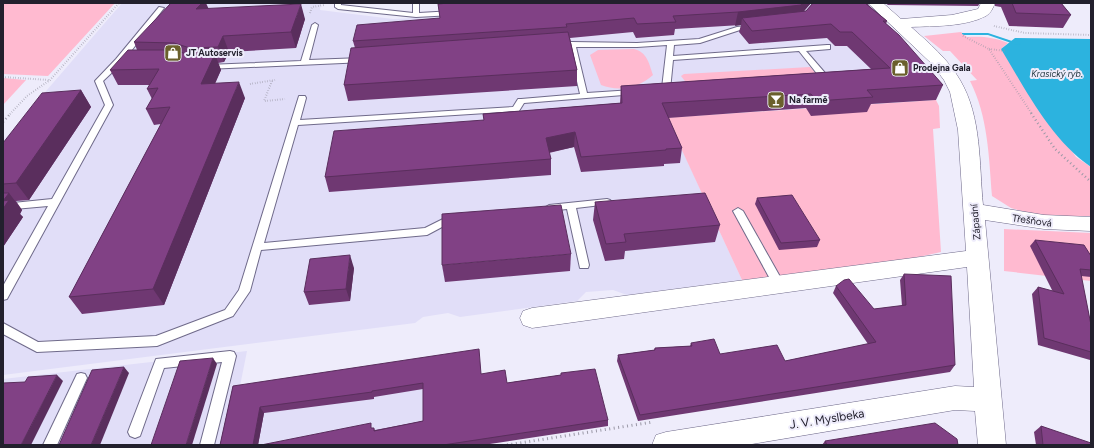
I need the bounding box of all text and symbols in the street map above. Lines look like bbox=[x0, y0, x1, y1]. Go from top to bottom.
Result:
shop icon: JT Autoservis bbox=[163, 43, 183, 63]
place label: JT Autoservis bbox=[186, 47, 244, 58]
shop icon: Prodejna Gala bbox=[890, 58, 910, 78]
place label: Prodejna Gala bbox=[913, 62, 971, 73]
water label: Krasický ryb. bbox=[1031, 68, 1083, 79]
bar icon: Na farmě bbox=[766, 90, 786, 110]
place label: Na farmě bbox=[789, 94, 827, 105]
street label: Západní bbox=[967, 203, 984, 241]
street label: Třešňová bbox=[1011, 211, 1053, 230]
street label: J. V. Myslbeka bbox=[789, 406, 865, 432]

